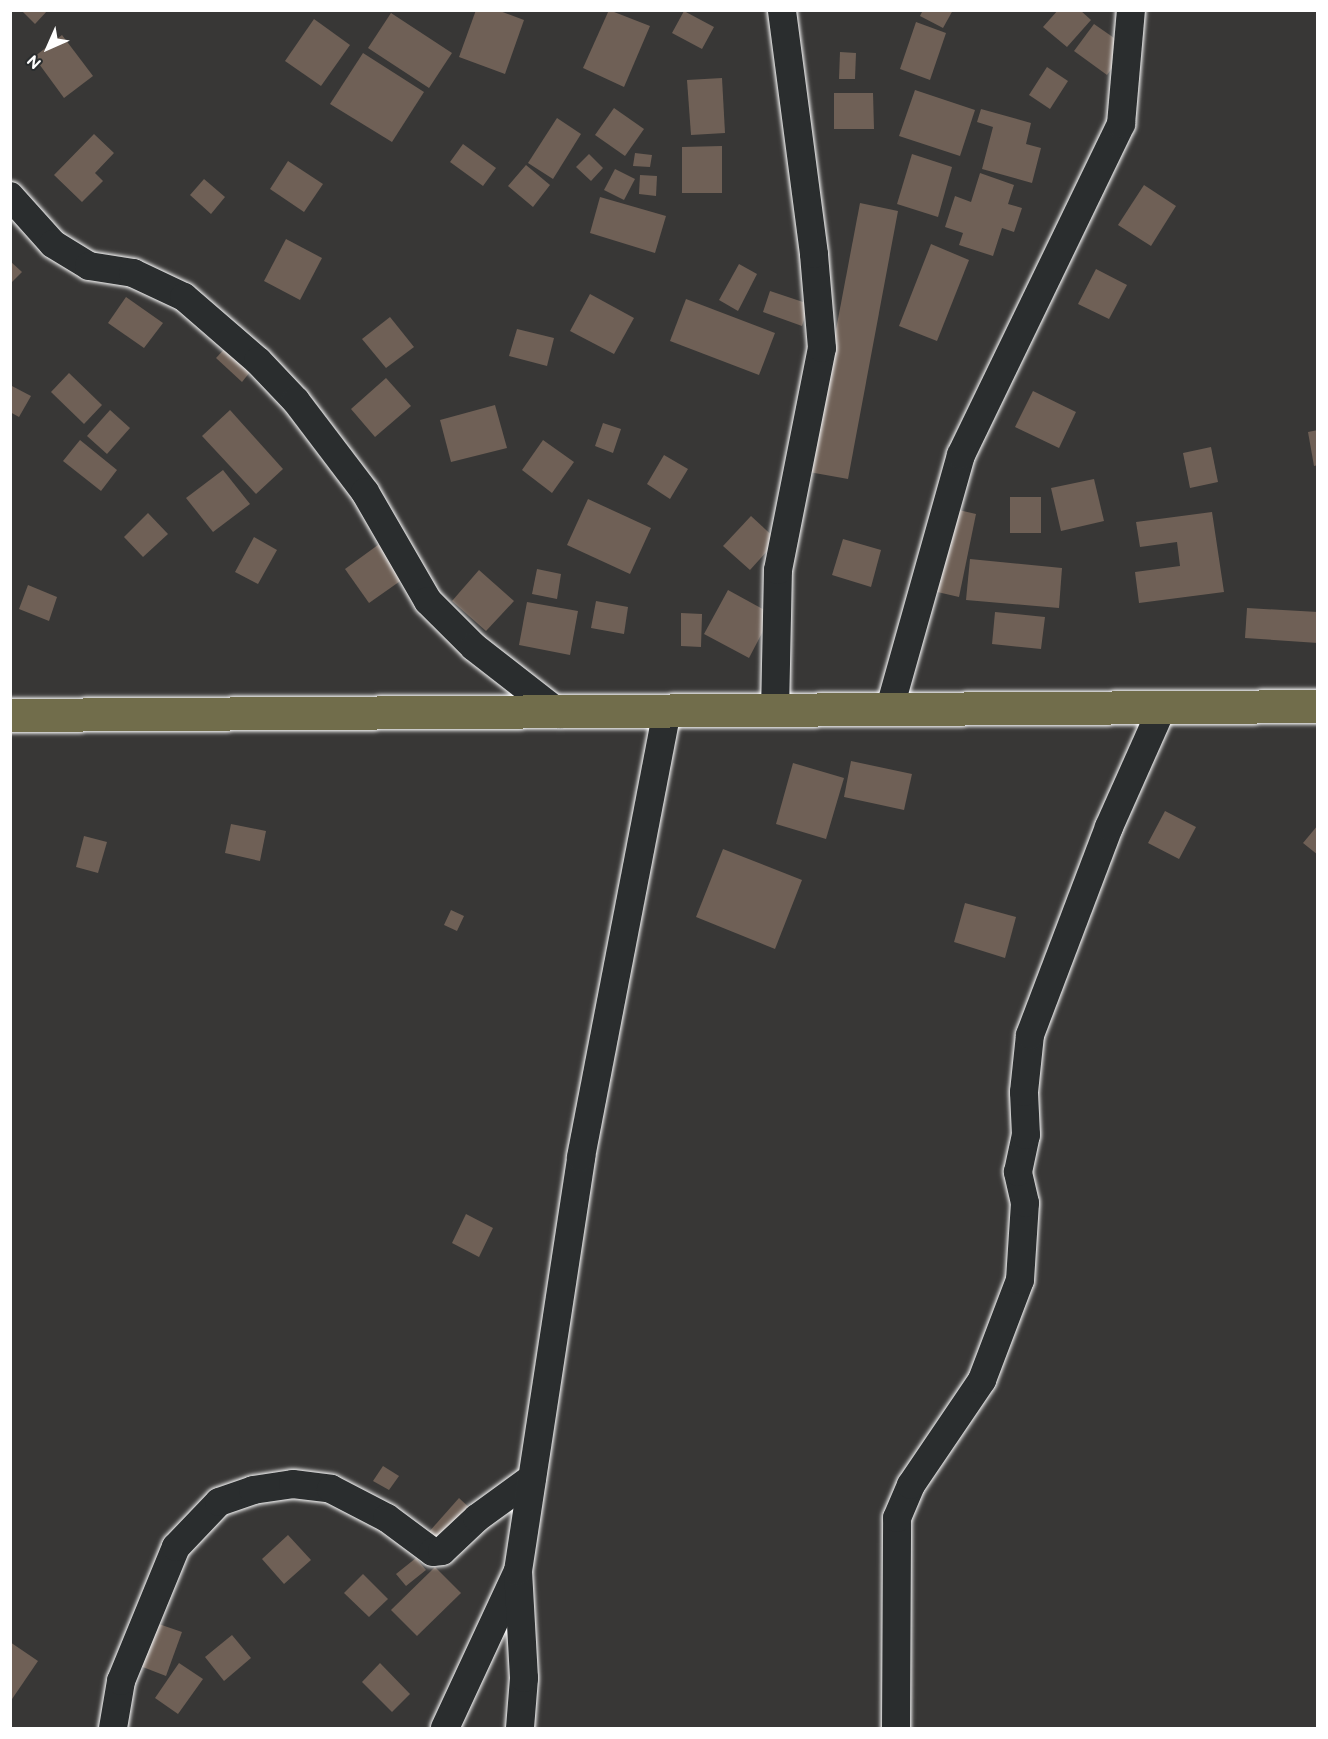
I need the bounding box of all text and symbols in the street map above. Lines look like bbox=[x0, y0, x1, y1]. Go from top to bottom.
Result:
north arrow bbox=[18, 18, 78, 78]
text: N bbox=[24, 50, 46, 72]

